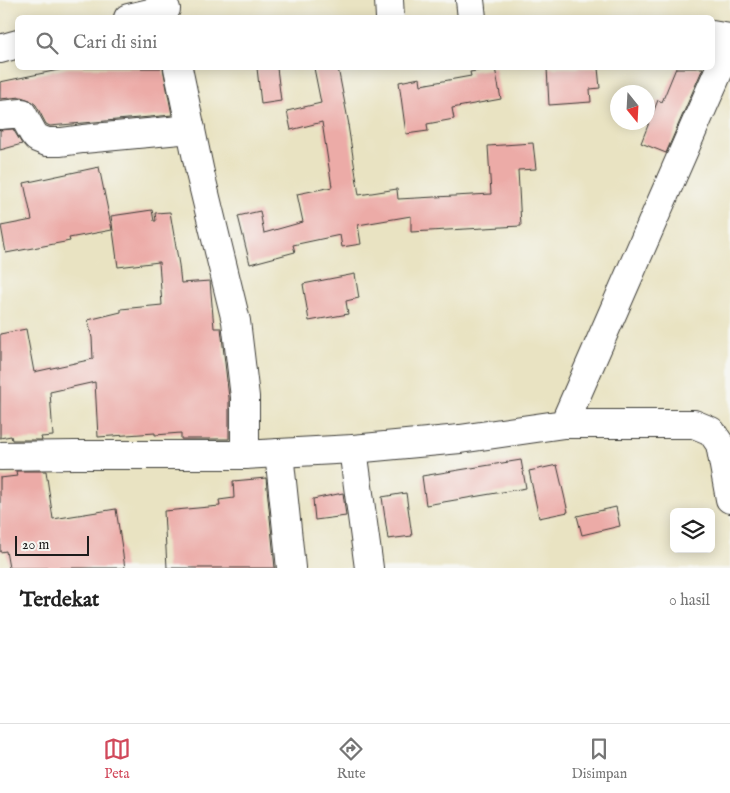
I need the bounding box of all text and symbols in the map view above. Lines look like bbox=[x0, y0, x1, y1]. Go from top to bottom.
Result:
search box bbox=[15, 15, 715, 70]
icon: search bbox=[33, 29, 61, 57]
text: Cari di sini bbox=[73, 31, 157, 55]
north arrow bbox=[610, 85, 655, 130]
map controls bbox=[670, 508, 715, 553]
button: layers bbox=[670, 508, 715, 553]
scale bar bbox=[15, 533, 89, 556]
text: 20 m bbox=[22, 536, 49, 554]
text: Terdekat bbox=[20, 587, 99, 614]
text: 0 hasil bbox=[669, 591, 710, 611]
tab: Peta bbox=[103, 735, 131, 783]
tab: Rute bbox=[337, 735, 366, 783]
tab: Disimpan bbox=[572, 735, 627, 783]

